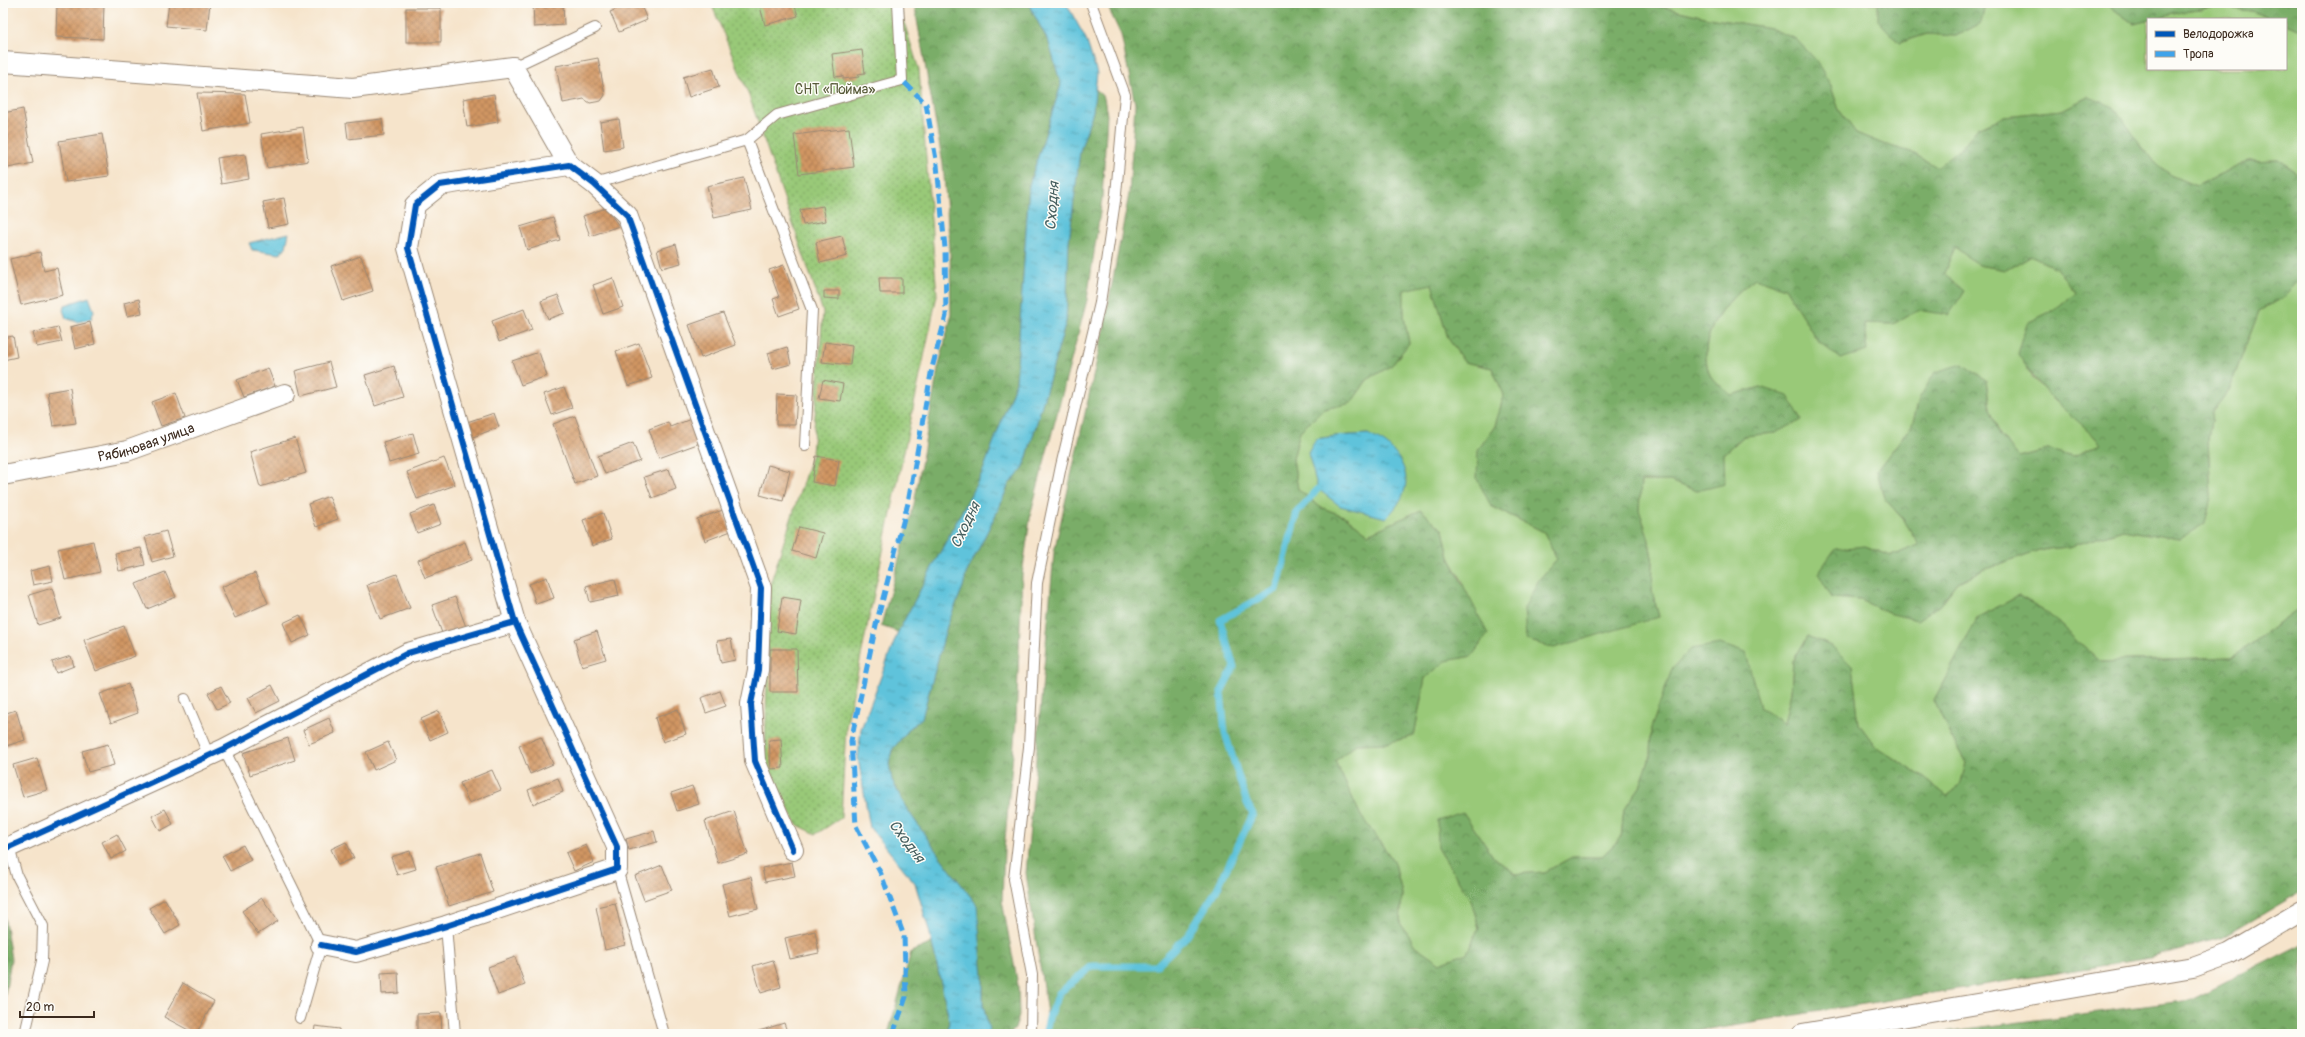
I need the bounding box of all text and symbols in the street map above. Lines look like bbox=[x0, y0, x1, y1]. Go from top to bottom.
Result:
legend bbox=[2147, 18, 2287, 70]
text: Велодорожка bbox=[2183, 27, 2254, 42]
text: Тропа bbox=[2183, 47, 2214, 62]
park label: СНТ «Пойма» bbox=[795, 81, 875, 98]
water label: Сходня bbox=[1041, 179, 1064, 231]
street label: Рябиновая улица bbox=[97, 419, 197, 465]
water label: Сходня bbox=[946, 498, 985, 551]
water label: Сходня bbox=[884, 816, 930, 868]
scale bar bbox=[20, 993, 94, 1019]
text: 20 m bbox=[26, 1000, 55, 1015]

